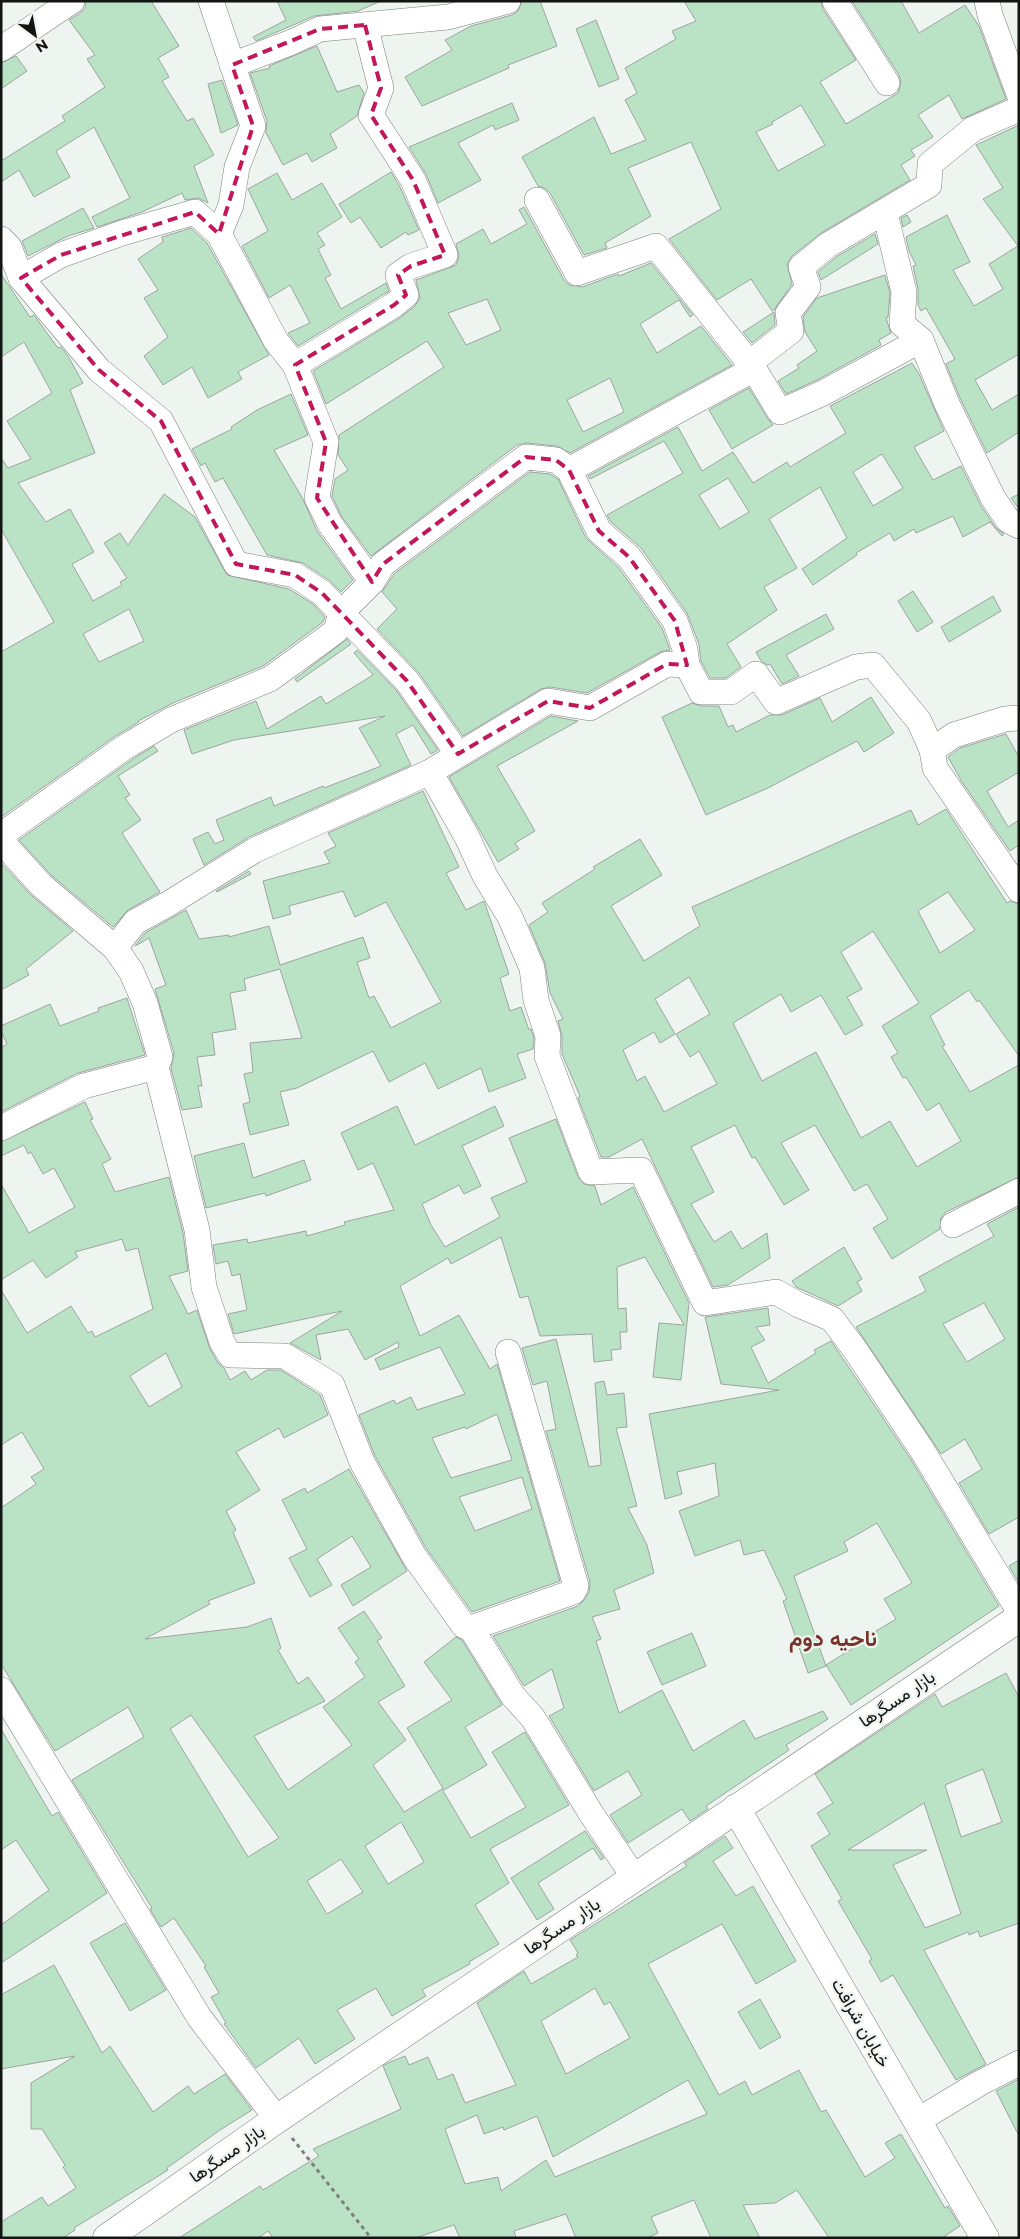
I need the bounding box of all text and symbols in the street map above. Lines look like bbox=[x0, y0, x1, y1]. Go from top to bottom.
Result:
north arrow bbox=[10, 10, 60, 60]
text: N bbox=[32, 35, 51, 57]
district label: ناحیه دوم bbox=[789, 1625, 877, 1653]
street label: بازار مسگرها bbox=[855, 1666, 939, 1732]
street label: بازار مسگرها bbox=[520, 1893, 604, 1959]
street label: خیابان شرافت bbox=[827, 1975, 895, 2071]
street label: بازار مسگرها bbox=[185, 2120, 269, 2188]

